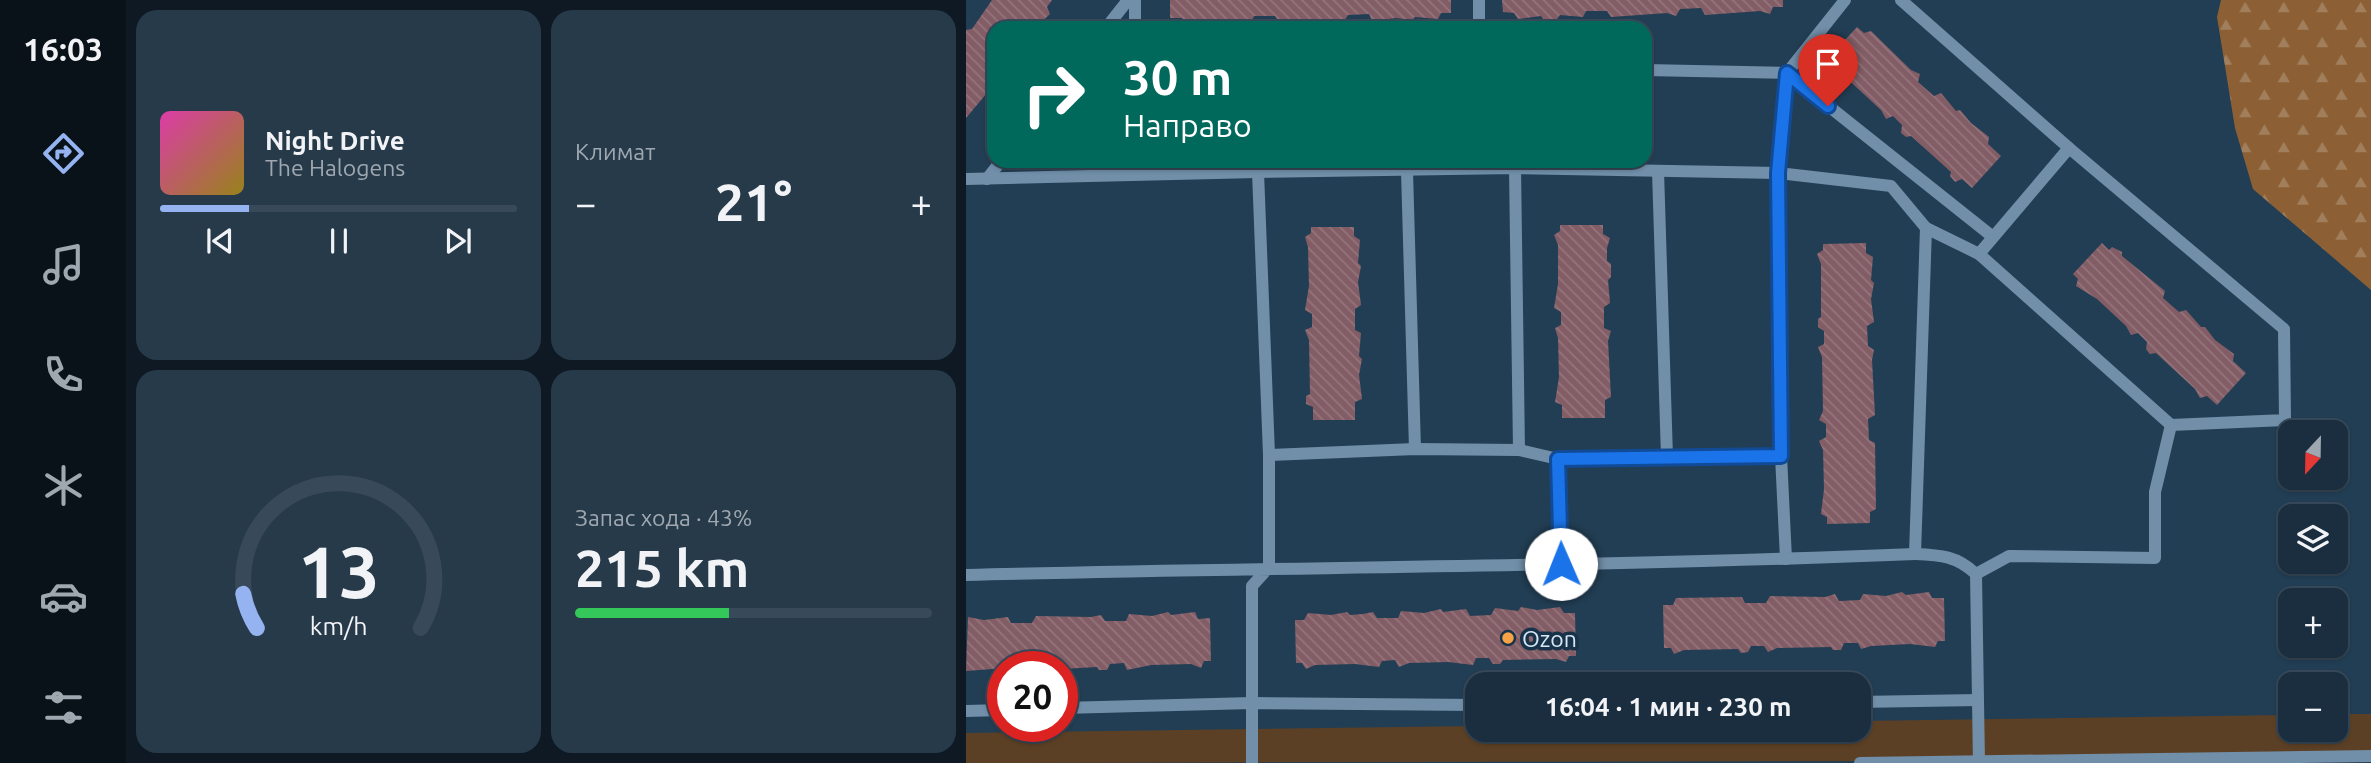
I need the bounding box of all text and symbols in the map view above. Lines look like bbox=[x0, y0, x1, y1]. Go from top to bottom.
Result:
text: 16:03 bbox=[23, 31, 103, 67]
pin bbox=[1798, 34, 1858, 106]
icon: arrive bbox=[1809, 45, 1847, 83]
icon: right bbox=[1008, 49, 1099, 140]
text: 30 m bbox=[1123, 49, 1232, 104]
text: Направо bbox=[1123, 107, 1252, 143]
text: Night Drive bbox=[265, 126, 405, 155]
icon: directions bbox=[39, 129, 88, 178]
text: Климат bbox=[575, 139, 655, 164]
text: The Halogens bbox=[265, 155, 405, 180]
text: 21° bbox=[715, 173, 792, 231]
text: − bbox=[575, 182, 596, 224]
text: + bbox=[911, 182, 932, 224]
icon: previous bbox=[201, 222, 239, 260]
icon: pause bbox=[320, 222, 358, 260]
icon: next bbox=[439, 222, 477, 260]
icon: music bbox=[39, 240, 88, 289]
icon: phone bbox=[39, 350, 88, 399]
north arrow bbox=[2278, 420, 2348, 490]
map controls bbox=[2278, 420, 2348, 742]
icon: climate bbox=[39, 461, 88, 510]
button: layers bbox=[2278, 504, 2348, 574]
text: Запас хода · 43% bbox=[575, 505, 752, 530]
position arrow bbox=[1524, 527, 1598, 601]
text: 13 bbox=[297, 530, 380, 612]
text: 215 km bbox=[575, 539, 749, 597]
icon: car bbox=[39, 572, 88, 621]
button: + bbox=[2278, 588, 2348, 658]
text: km/h bbox=[310, 611, 367, 639]
place label: Ozon bbox=[1522, 626, 1577, 651]
marker: Ozon bbox=[1500, 630, 1516, 646]
speed limit sign: 20 bbox=[987, 651, 1078, 742]
button: − bbox=[2278, 672, 2348, 742]
icon: filters bbox=[39, 683, 88, 732]
text: 16:04 · 1 мин · 230 m bbox=[1545, 692, 1791, 721]

